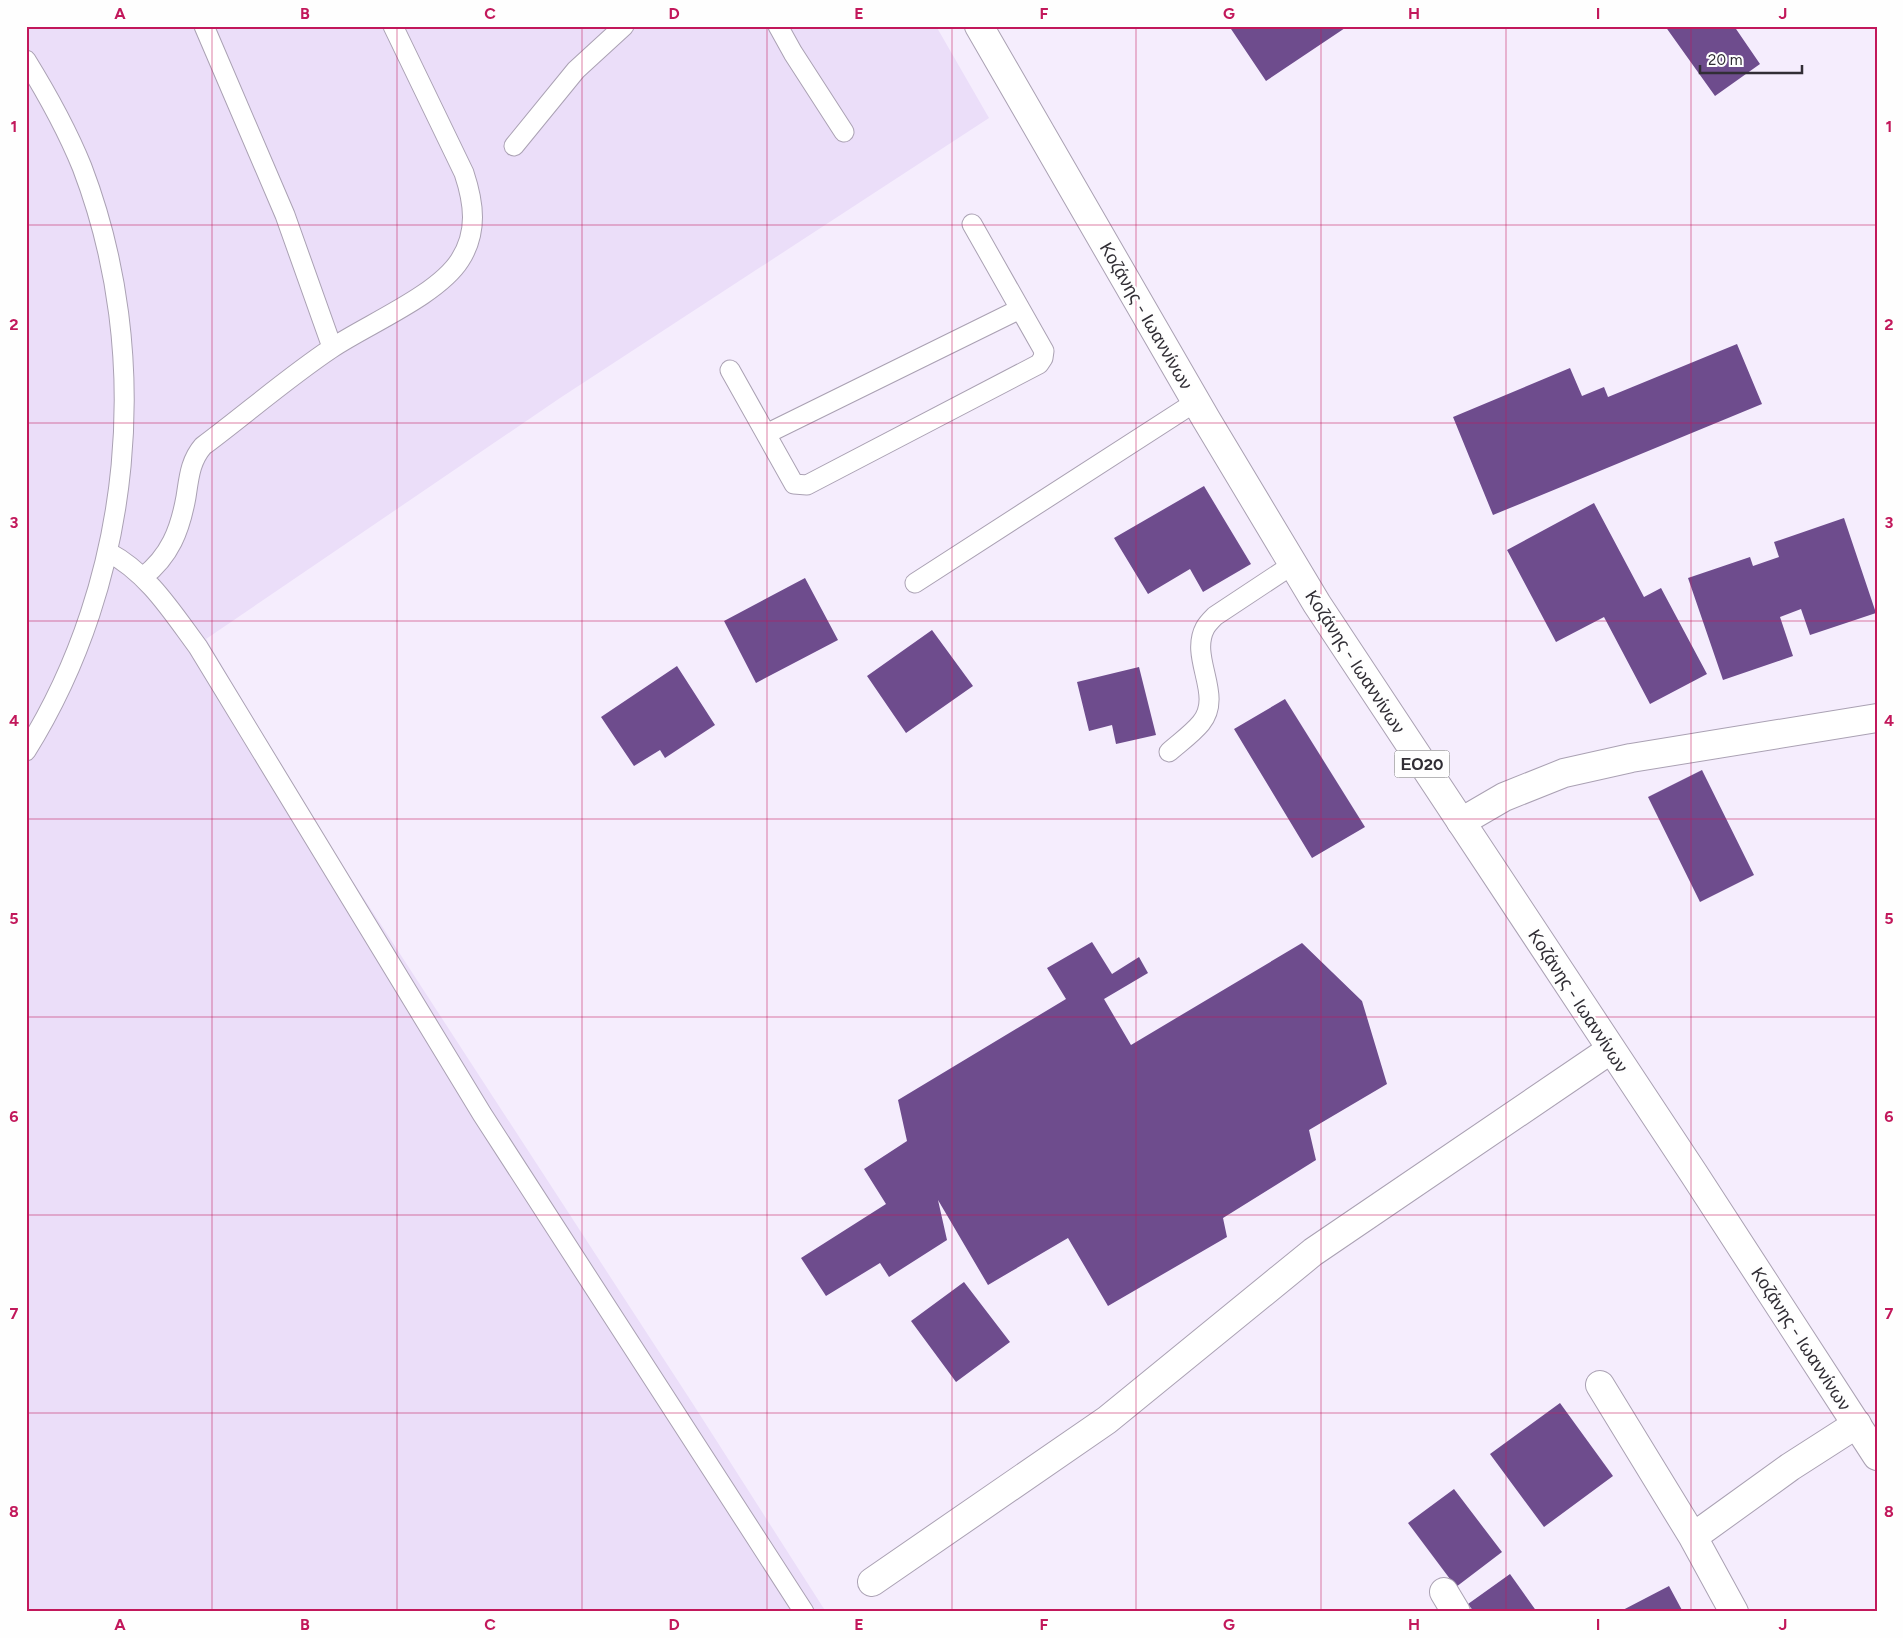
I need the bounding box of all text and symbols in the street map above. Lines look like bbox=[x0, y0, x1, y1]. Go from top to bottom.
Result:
text: A bbox=[114, 4, 126, 23]
text: B bbox=[300, 4, 310, 23]
text: C bbox=[484, 4, 496, 23]
text: D bbox=[668, 4, 680, 23]
text: E bbox=[854, 4, 864, 23]
text: F bbox=[1040, 4, 1049, 23]
text: G bbox=[1223, 4, 1235, 23]
text: H bbox=[1408, 4, 1420, 23]
text: I bbox=[1596, 4, 1600, 23]
text: J bbox=[1779, 4, 1787, 23]
scale bar bbox=[1700, 42, 1803, 74]
text: 20 m bbox=[1708, 51, 1742, 69]
text: 1 bbox=[11, 117, 17, 136]
text: 1 bbox=[1886, 117, 1892, 136]
street label: Κοζάνης - Ιωαννίνων bbox=[1095, 238, 1197, 394]
text: 2 bbox=[9, 315, 19, 334]
text: 2 bbox=[1884, 315, 1894, 334]
text: 3 bbox=[10, 513, 19, 532]
text: 3 bbox=[1885, 513, 1894, 532]
street label: Κοζάνης - Ιωαννίνων bbox=[1300, 586, 1410, 738]
text: 4 bbox=[9, 711, 19, 730]
text: 4 bbox=[1884, 711, 1894, 730]
road number: ΕΟ20 bbox=[1394, 751, 1450, 778]
text: 5 bbox=[9, 909, 19, 928]
text: 5 bbox=[1884, 909, 1894, 928]
street label: Κοζάνης - Ιωαννίνων bbox=[1523, 925, 1633, 1077]
text: 6 bbox=[9, 1107, 19, 1126]
text: 6 bbox=[1884, 1107, 1894, 1126]
street label: Κοζάνης - Ιωαννίνων bbox=[1746, 1263, 1856, 1415]
text: 7 bbox=[10, 1304, 19, 1323]
text: 7 bbox=[1885, 1304, 1894, 1323]
text: 8 bbox=[9, 1502, 19, 1521]
text: 8 bbox=[1884, 1502, 1894, 1521]
text: A bbox=[114, 1615, 126, 1634]
text: B bbox=[300, 1615, 310, 1634]
text: C bbox=[484, 1615, 496, 1634]
text: D bbox=[668, 1615, 680, 1634]
text: E bbox=[854, 1615, 864, 1634]
text: F bbox=[1040, 1615, 1049, 1634]
text: G bbox=[1223, 1615, 1235, 1634]
text: H bbox=[1408, 1615, 1420, 1634]
text: I bbox=[1596, 1615, 1600, 1634]
text: J bbox=[1779, 1615, 1787, 1634]

